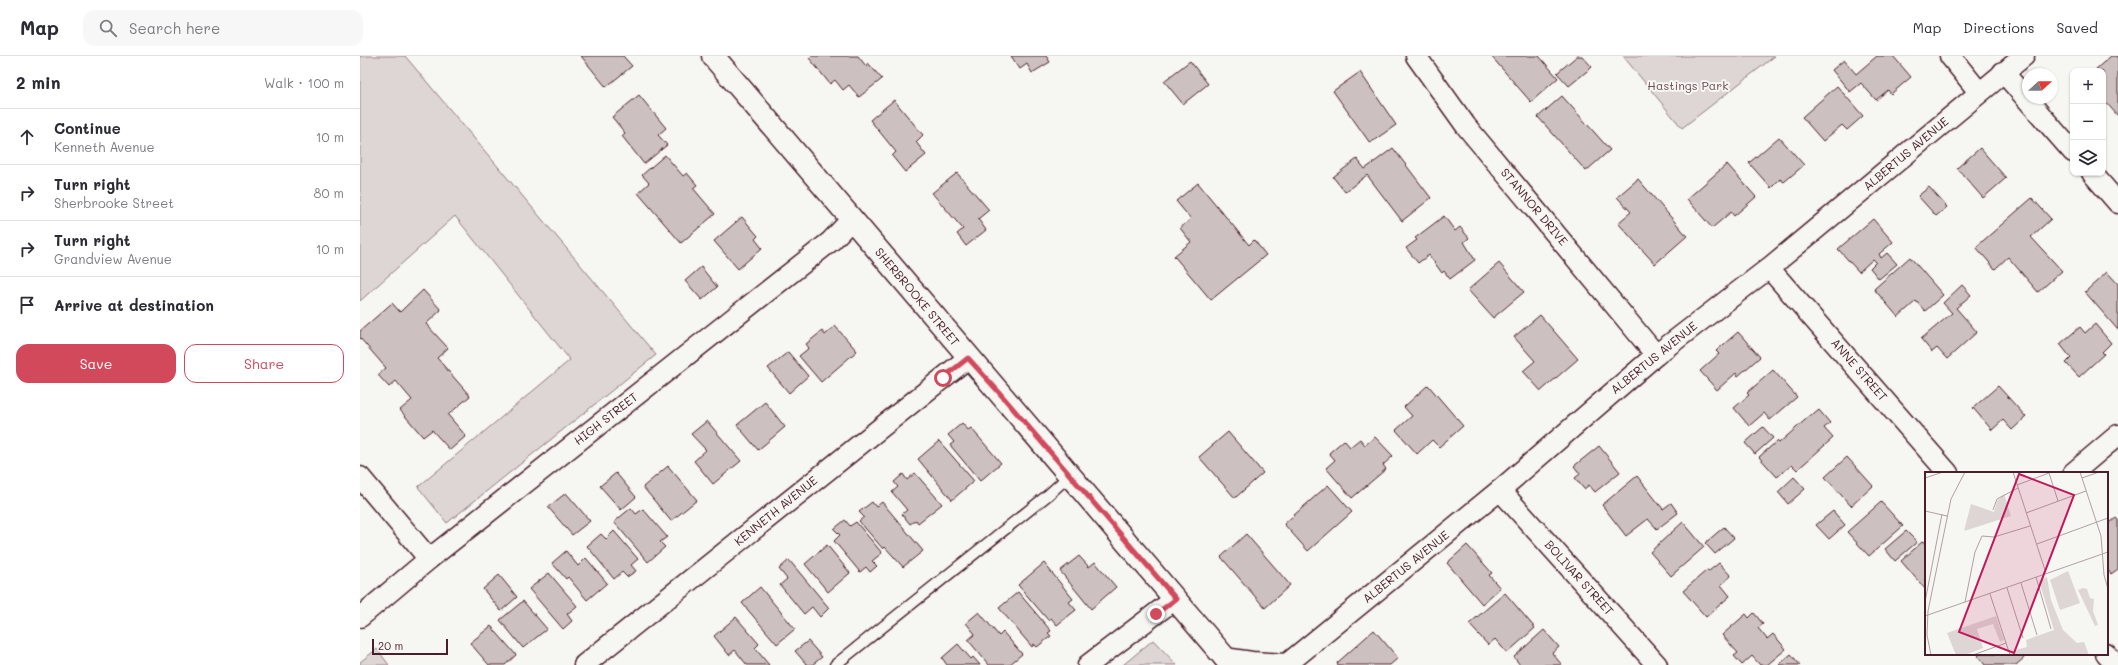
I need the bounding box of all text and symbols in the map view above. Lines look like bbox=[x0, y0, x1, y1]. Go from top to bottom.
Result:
search box bbox=[83, 10, 363, 46]
text: Map bbox=[20, 15, 59, 40]
icon: search bbox=[97, 17, 119, 39]
text: Search here bbox=[129, 18, 220, 38]
text: Map bbox=[1913, 18, 1941, 37]
text: Directions bbox=[1963, 18, 2034, 37]
text: Saved bbox=[2056, 18, 2098, 37]
north arrow bbox=[2022, 68, 2058, 104]
map controls bbox=[2070, 68, 2106, 176]
button: + bbox=[2070, 68, 2106, 104]
text: 2 min bbox=[16, 71, 61, 93]
text: Walk · 100 m bbox=[264, 74, 344, 91]
park label: Hastings Park bbox=[1647, 77, 1729, 93]
button: − bbox=[2070, 104, 2106, 140]
street label: ALBERTUS AVENUE bbox=[1859, 113, 1951, 194]
text: Continue bbox=[54, 118, 121, 138]
icon: ahead bbox=[16, 126, 38, 148]
text: 10 m bbox=[316, 128, 344, 145]
text: Kenneth Avenue bbox=[54, 138, 155, 155]
button: layers bbox=[2070, 140, 2106, 176]
street label: STANNOR DRIVE bbox=[1498, 164, 1572, 248]
text: Turn right bbox=[54, 174, 131, 194]
icon: right bbox=[16, 182, 38, 204]
text: 80 m bbox=[314, 184, 344, 201]
text: Sherbrooke Street bbox=[54, 194, 174, 211]
text: Turn right bbox=[54, 230, 131, 250]
icon: right bbox=[16, 238, 38, 260]
text: 10 m bbox=[316, 240, 344, 257]
street label: SHERBROOKE STREET bbox=[872, 244, 964, 349]
text: Grandview Avenue bbox=[54, 250, 172, 267]
icon: arrive bbox=[16, 294, 38, 316]
text: Arrive at destination bbox=[54, 295, 214, 315]
street label: ALBERTUS AVENUE bbox=[1607, 317, 1700, 397]
street label: ANNE STREET bbox=[1828, 335, 1892, 404]
button: Save bbox=[16, 344, 176, 383]
button: Share bbox=[184, 344, 344, 383]
route start bbox=[934, 369, 952, 387]
street label: HIGH STREET bbox=[570, 388, 641, 448]
street label: KENNETH AVENUE bbox=[730, 472, 820, 549]
inset map bbox=[1925, 472, 2108, 655]
street label: ALBERTUS AVENUE bbox=[1359, 526, 1452, 606]
street label: BOLIVAR STREET bbox=[1542, 536, 1618, 619]
route end bbox=[1147, 605, 1165, 623]
scale bar bbox=[372, 637, 448, 656]
text: 20 m bbox=[378, 638, 403, 653]

